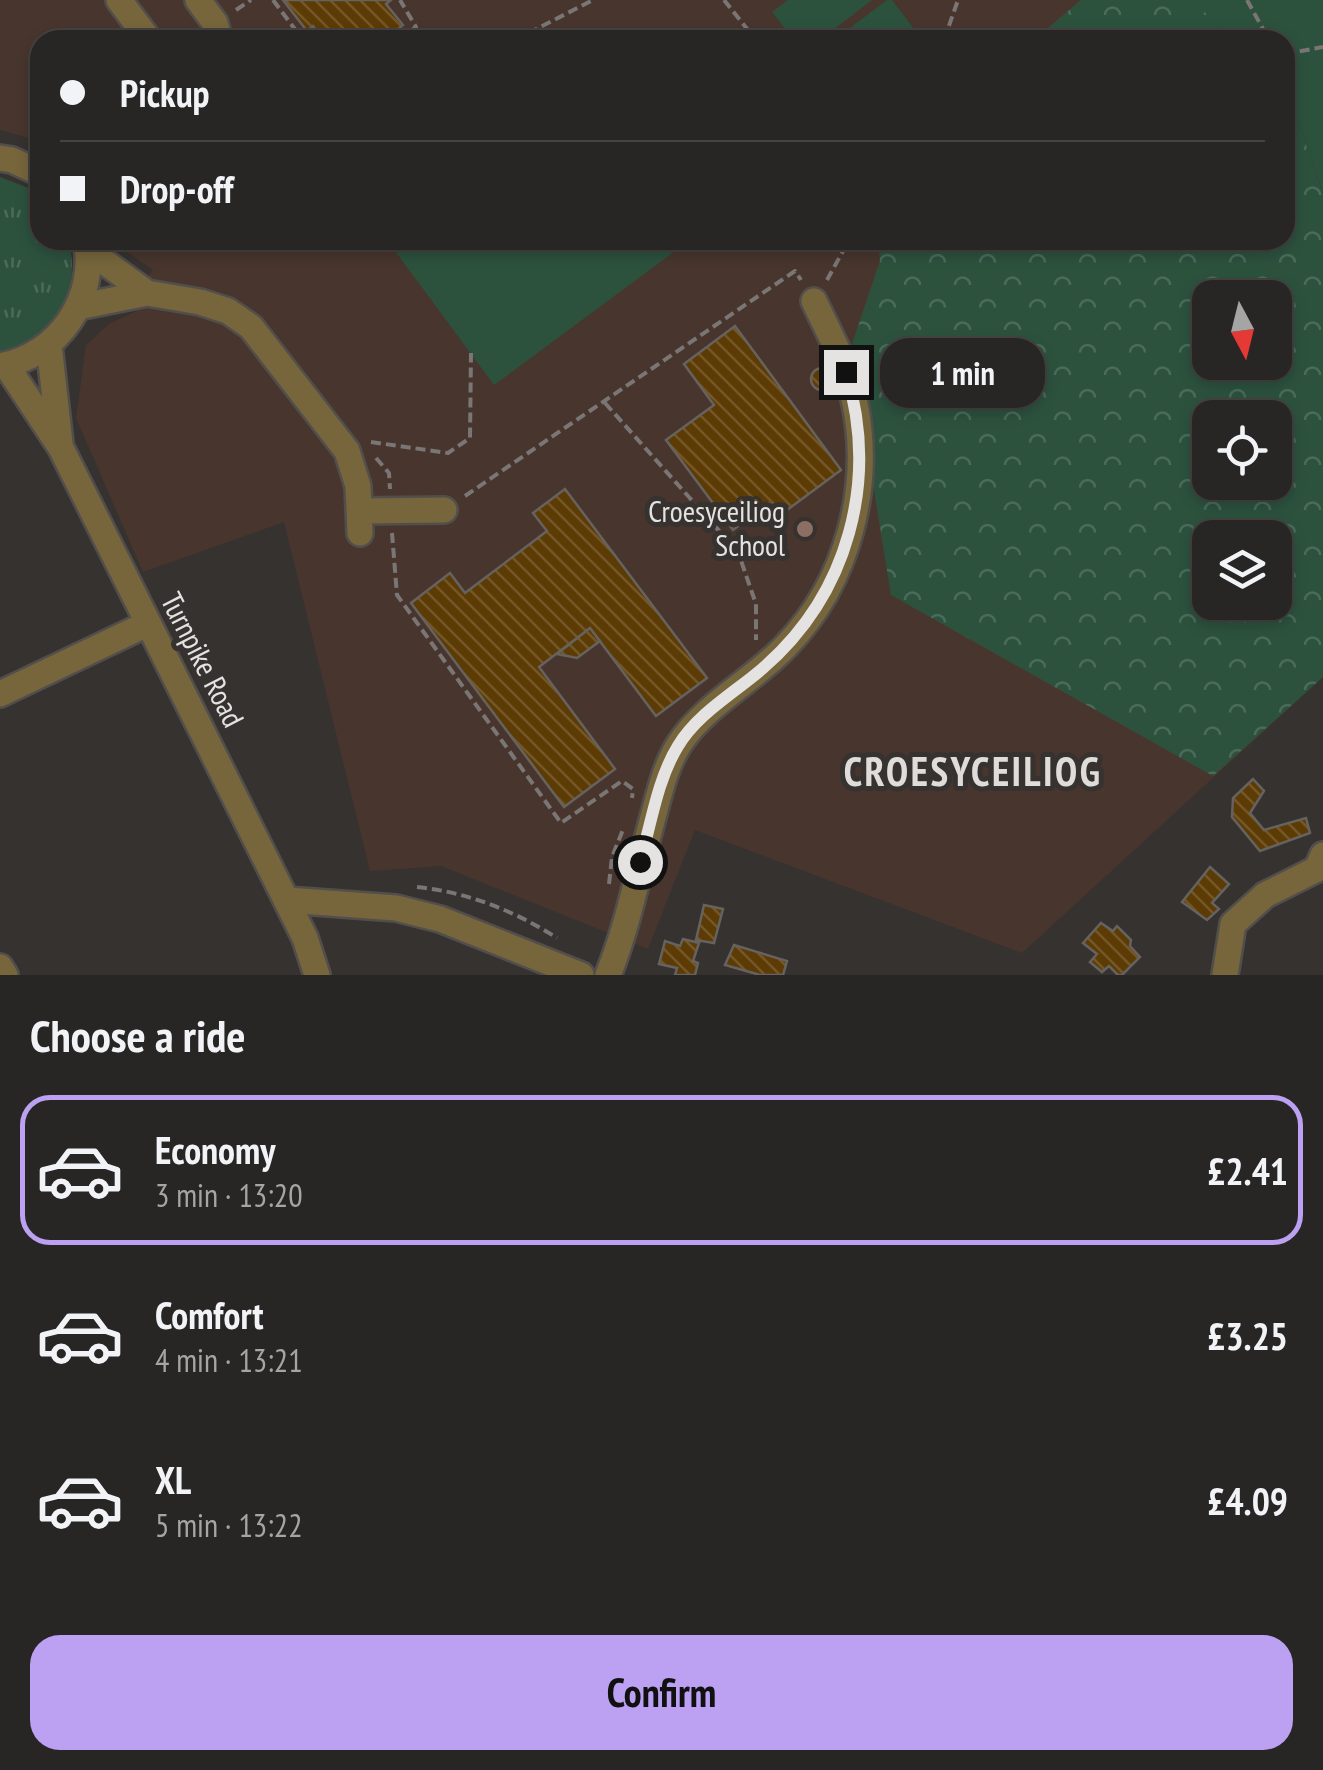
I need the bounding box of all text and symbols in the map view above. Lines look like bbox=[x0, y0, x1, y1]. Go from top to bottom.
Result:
text: Pickup bbox=[120, 68, 210, 117]
text: Drop-off bbox=[120, 164, 234, 213]
north arrow bbox=[1192, 280, 1292, 380]
map controls bbox=[1192, 280, 1292, 620]
callout: 1 min bbox=[881, 337, 1046, 407]
route end bbox=[824, 350, 869, 395]
text: 1 min bbox=[930, 352, 995, 394]
button: locate bbox=[1192, 400, 1292, 500]
place label: Croesyceiliog School bbox=[648, 491, 785, 564]
marker: Croesyceiliog School bbox=[794, 518, 816, 540]
button: layers bbox=[1192, 520, 1292, 620]
street label: Turnpike Road bbox=[153, 585, 254, 733]
district label: CROESYCEILIOG bbox=[844, 745, 1102, 797]
route start bbox=[618, 840, 663, 885]
text: Choose a ride bbox=[30, 1006, 245, 1064]
icon: car bbox=[35, 1125, 125, 1215]
text: Economy bbox=[155, 1125, 275, 1174]
text: £2.41 bbox=[1207, 1146, 1288, 1195]
text: 3 min · 13:20 bbox=[155, 1174, 303, 1216]
icon: car bbox=[35, 1290, 125, 1380]
text: Comfort bbox=[155, 1290, 264, 1339]
text: £3.25 bbox=[1207, 1311, 1288, 1360]
text: 4 min · 13:21 bbox=[155, 1339, 303, 1381]
icon: car bbox=[35, 1455, 125, 1545]
text: XL bbox=[155, 1455, 191, 1504]
text: £4.09 bbox=[1207, 1476, 1288, 1525]
text: 5 min · 13:22 bbox=[155, 1504, 303, 1546]
button: Confirm bbox=[30, 1635, 1293, 1750]

